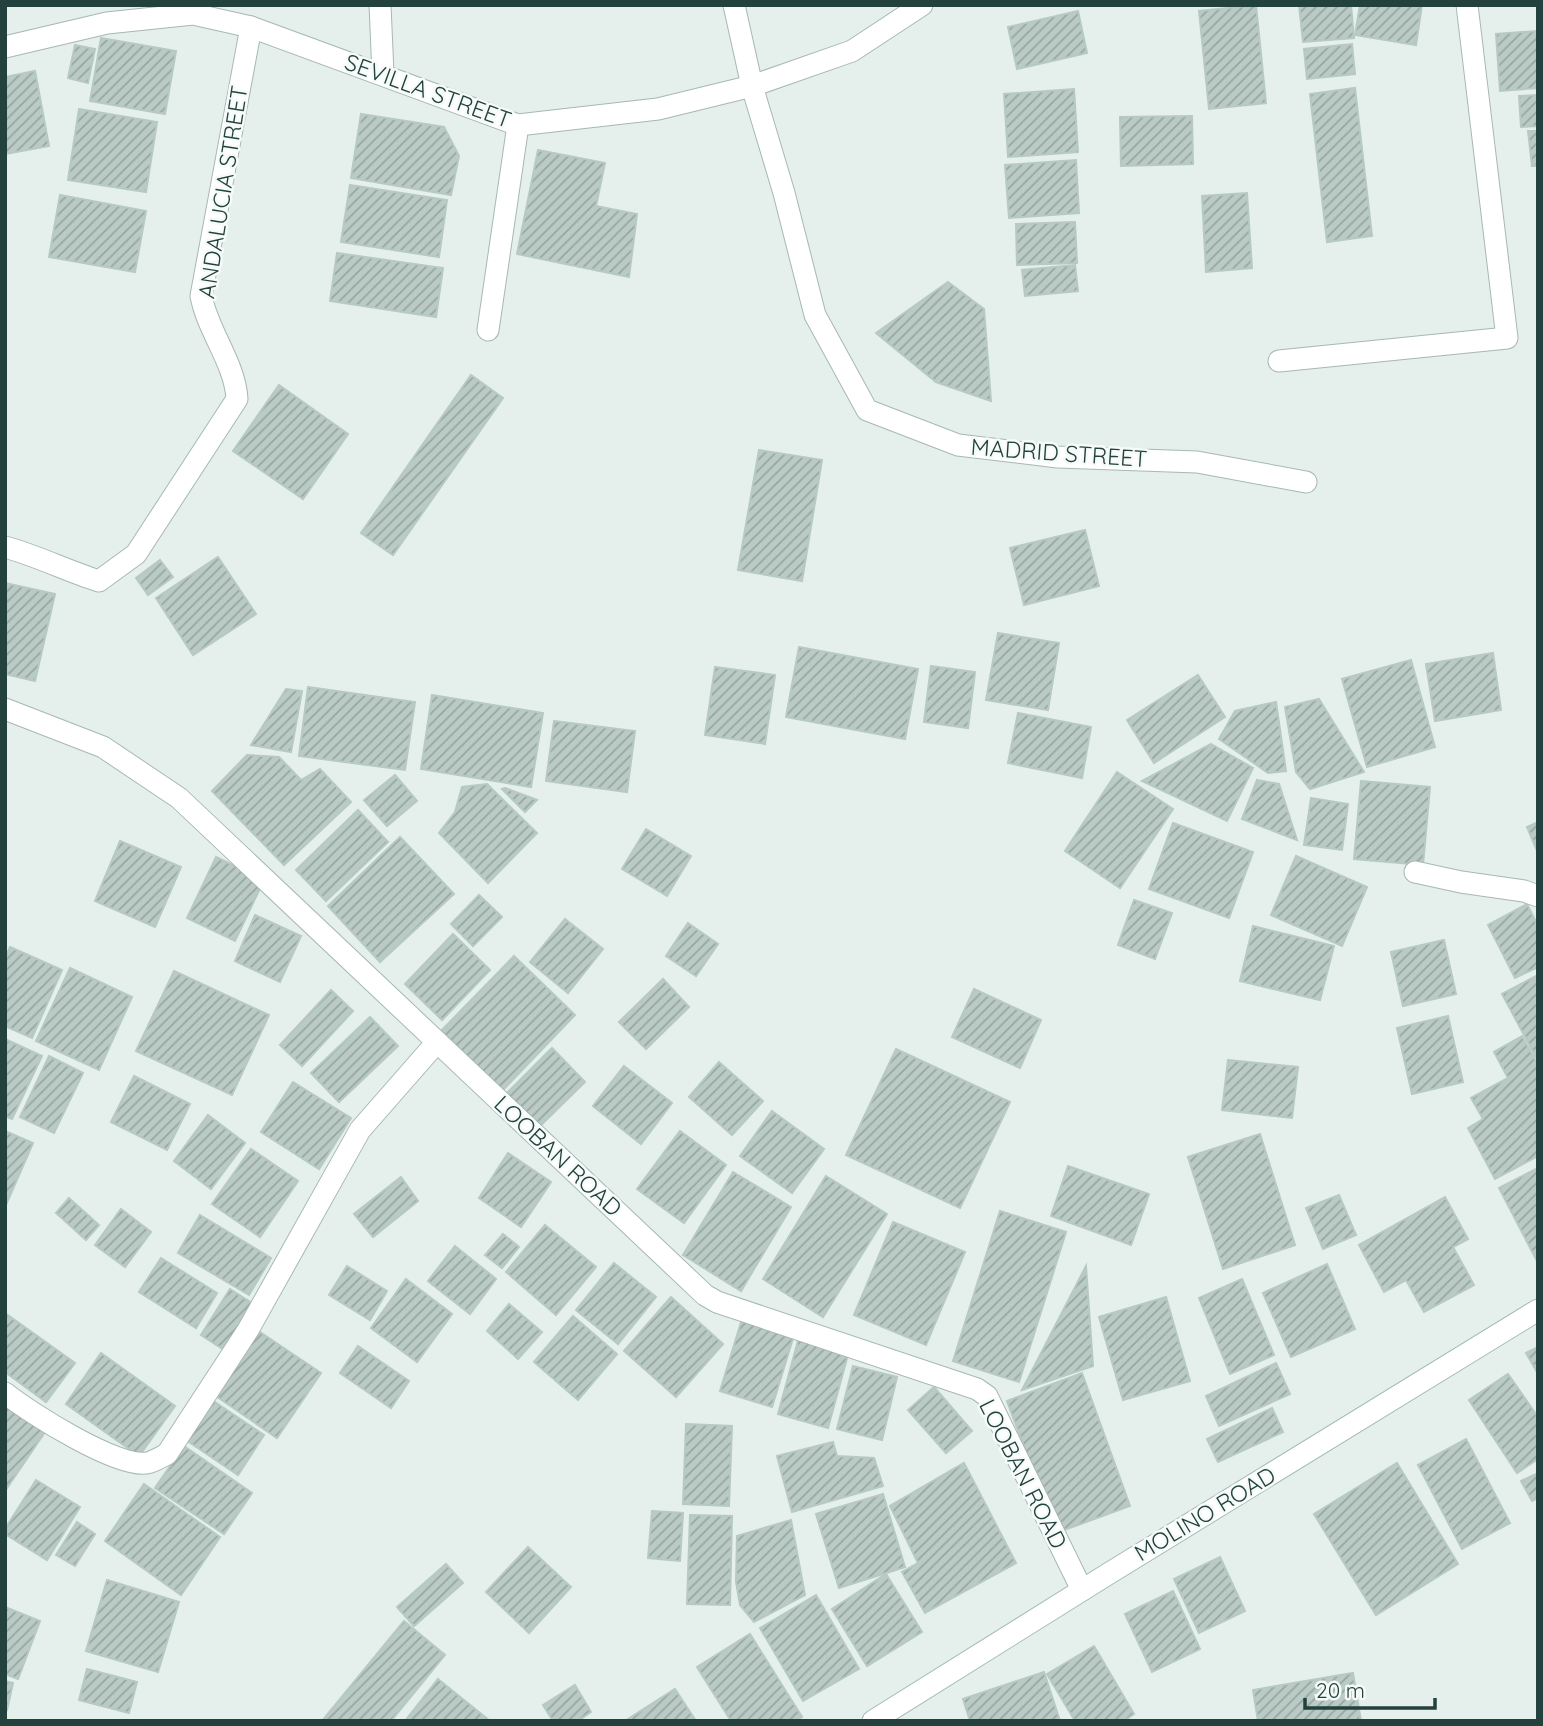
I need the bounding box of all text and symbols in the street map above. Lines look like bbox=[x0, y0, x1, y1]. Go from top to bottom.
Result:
street label: SEVILLA STREET bbox=[341, 47, 515, 134]
street label: ANDALUCIA STREET bbox=[191, 83, 254, 301]
street label: MADRID STREET bbox=[970, 432, 1148, 473]
street label: LOOBAN ROAD bbox=[488, 1089, 628, 1222]
street label: LOOBAN ROAD bbox=[973, 1394, 1074, 1554]
street label: MOLINO ROAD bbox=[1129, 1460, 1281, 1567]
scale bar bbox=[1305, 1666, 1434, 1710]
text: 20 m bbox=[1316, 1677, 1365, 1703]

